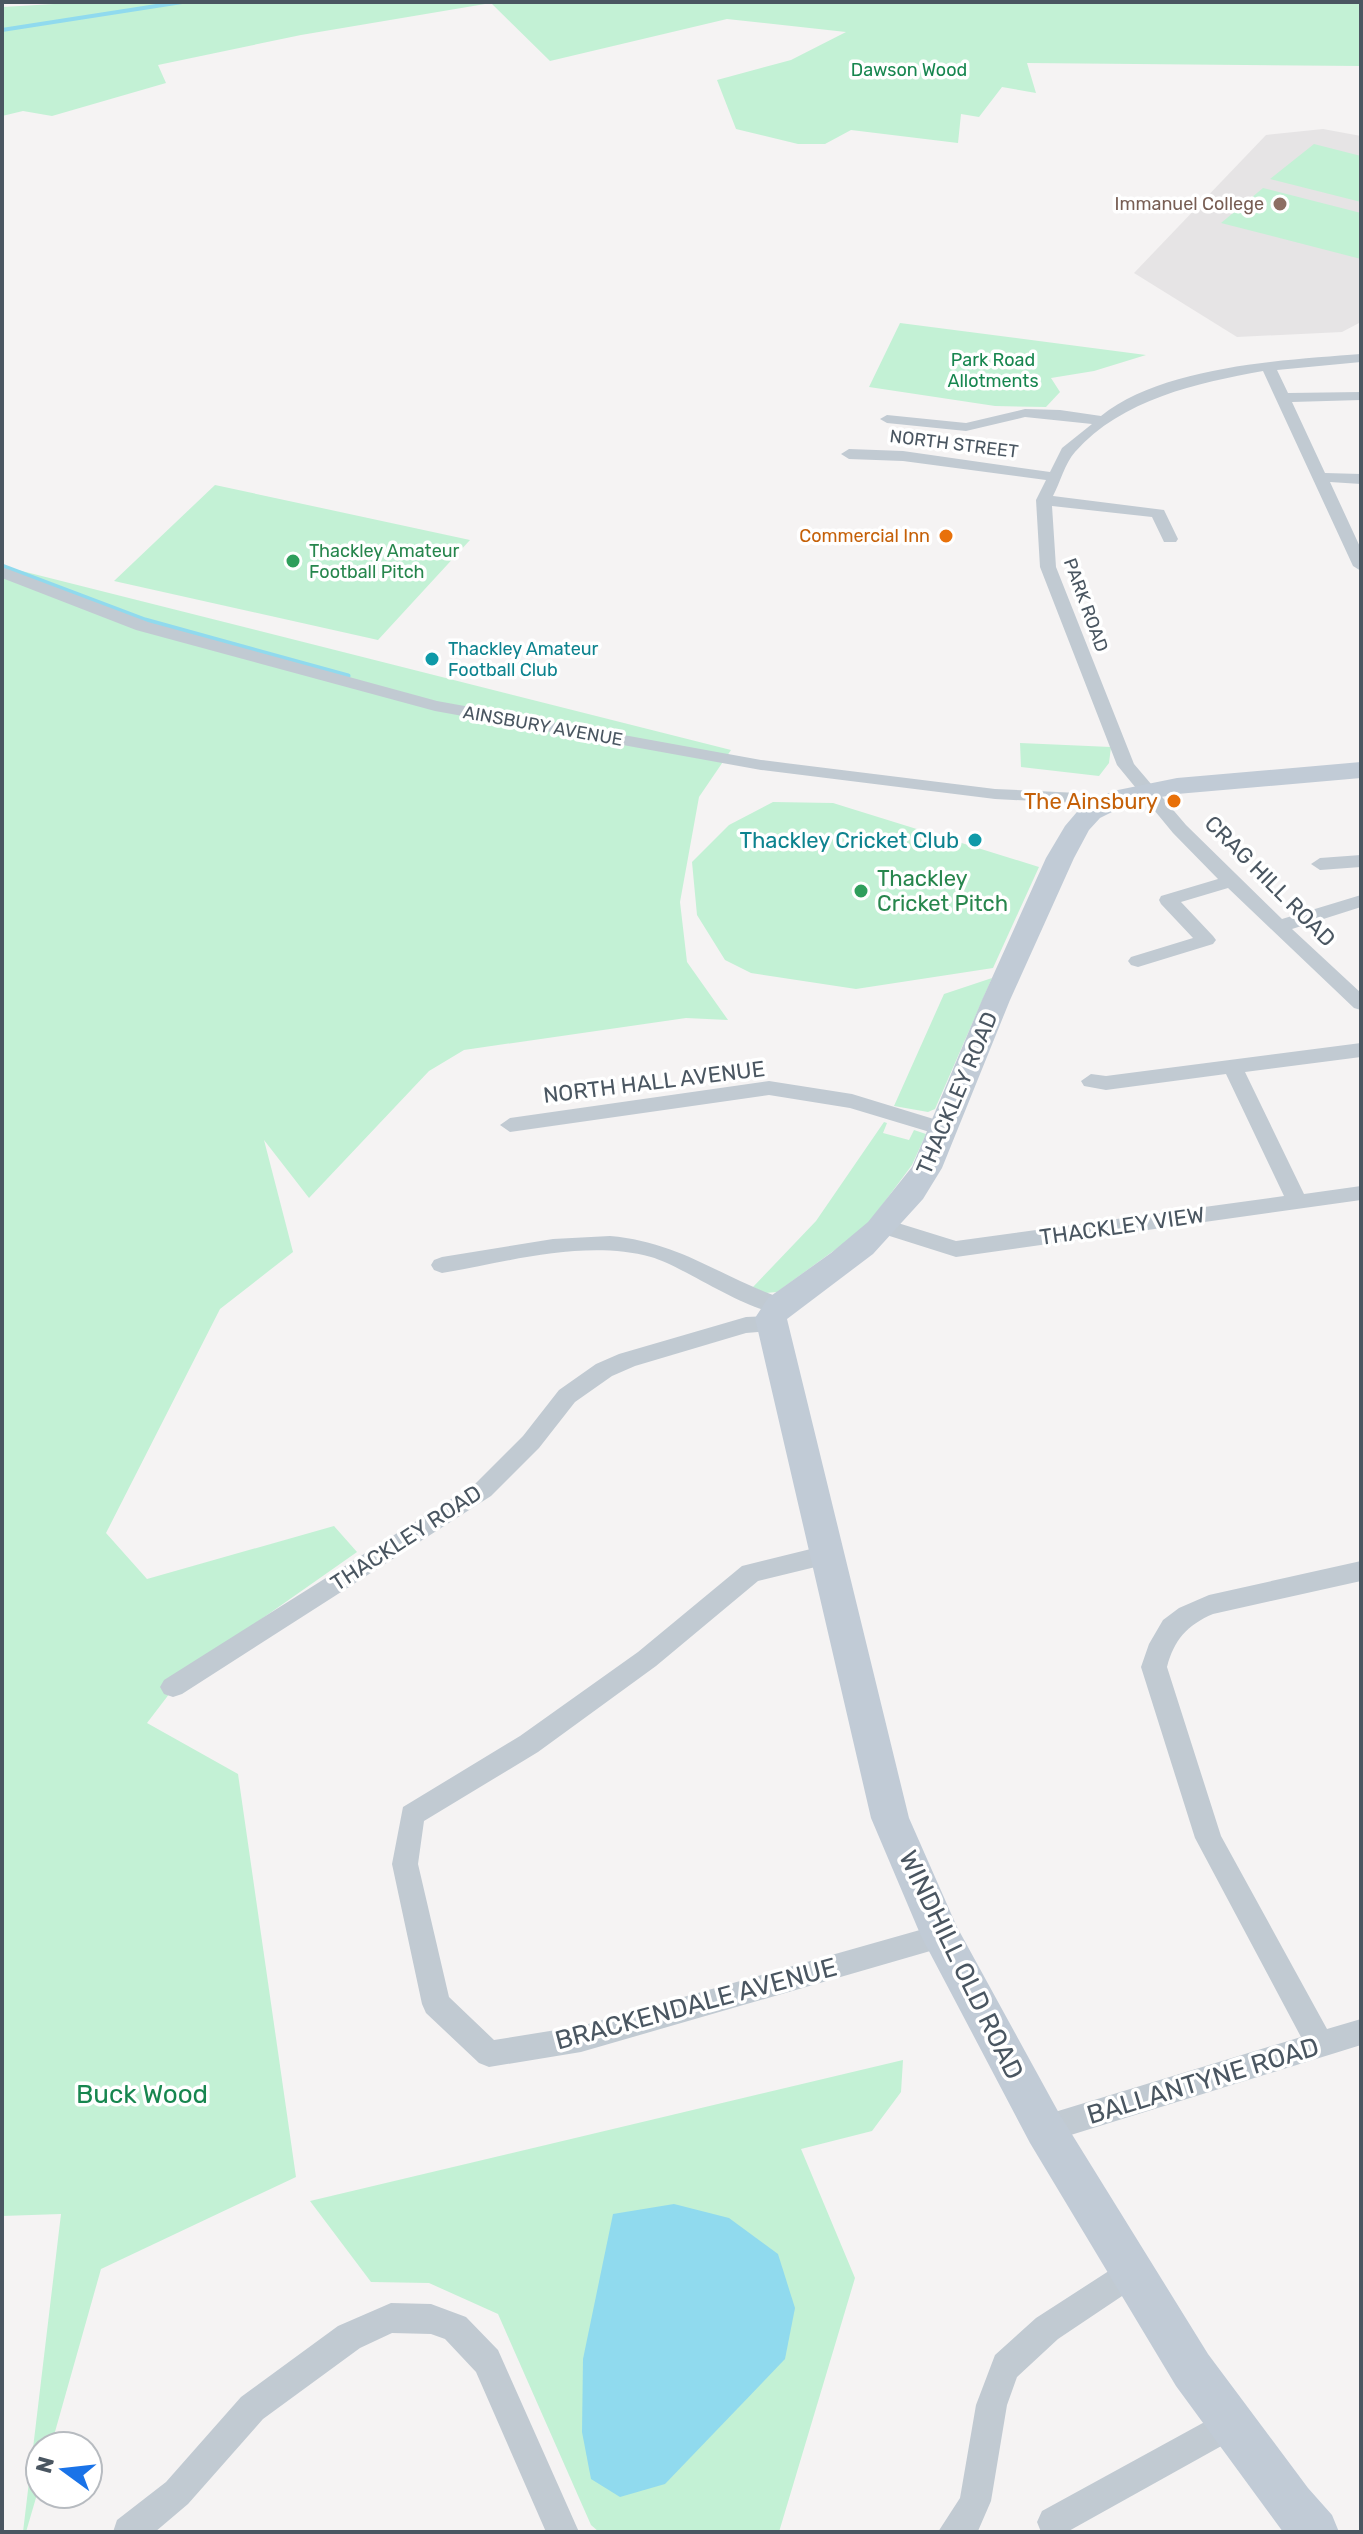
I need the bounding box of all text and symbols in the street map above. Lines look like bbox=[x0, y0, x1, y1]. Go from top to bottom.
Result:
park label: Dawson Wood bbox=[851, 59, 967, 81]
place label: Immanuel College bbox=[1115, 193, 1264, 215]
marker: Immanuel College bbox=[1271, 195, 1289, 213]
park label: Park Road Allotments bbox=[947, 349, 1039, 392]
street label: NORTH STREET bbox=[888, 425, 1020, 463]
place label: Commercial Inn bbox=[799, 525, 930, 547]
marker: Commercial Inn bbox=[937, 527, 955, 545]
place label: Thackley Amateur Football Pitch bbox=[309, 540, 460, 583]
marker: Thackley Amateur Football Pitch bbox=[284, 552, 302, 570]
street label: PARK ROAD bbox=[1059, 555, 1113, 655]
place label: Thackley Amateur Football Club bbox=[448, 638, 599, 681]
marker: Thackley Amateur Football Club bbox=[423, 650, 441, 668]
street label: AINSBURY AVENUE bbox=[461, 701, 625, 751]
place label: The Ainsbury bbox=[1024, 788, 1158, 815]
marker: The Ainsbury bbox=[1165, 792, 1183, 810]
street label: CRAG HILL ROAD bbox=[1199, 810, 1341, 952]
place label: Thackley Cricket Club bbox=[740, 827, 959, 854]
marker: Thackley Cricket Club bbox=[966, 831, 984, 849]
place label: Thackley Cricket Pitch bbox=[877, 865, 1008, 917]
marker: Thackley Cricket Pitch bbox=[852, 882, 870, 900]
street label: THACKLEY ROAD bbox=[911, 1007, 1003, 1179]
street label: NORTH HALL AVENUE bbox=[542, 1055, 766, 1109]
street label: THACKLEY VIEW bbox=[1038, 1201, 1206, 1251]
street label: THACKLEY ROAD bbox=[326, 1479, 486, 1597]
street label: WINDHILL OLD ROAD bbox=[892, 1846, 1030, 2084]
street label: BRACKENDALE AVENUE bbox=[552, 1951, 840, 2057]
street label: BALLANTYNE ROAD bbox=[1083, 2031, 1323, 2131]
park label: Buck Wood bbox=[76, 2079, 208, 2110]
north arrow bbox=[24, 2430, 104, 2510]
text: N bbox=[30, 2454, 60, 2476]

